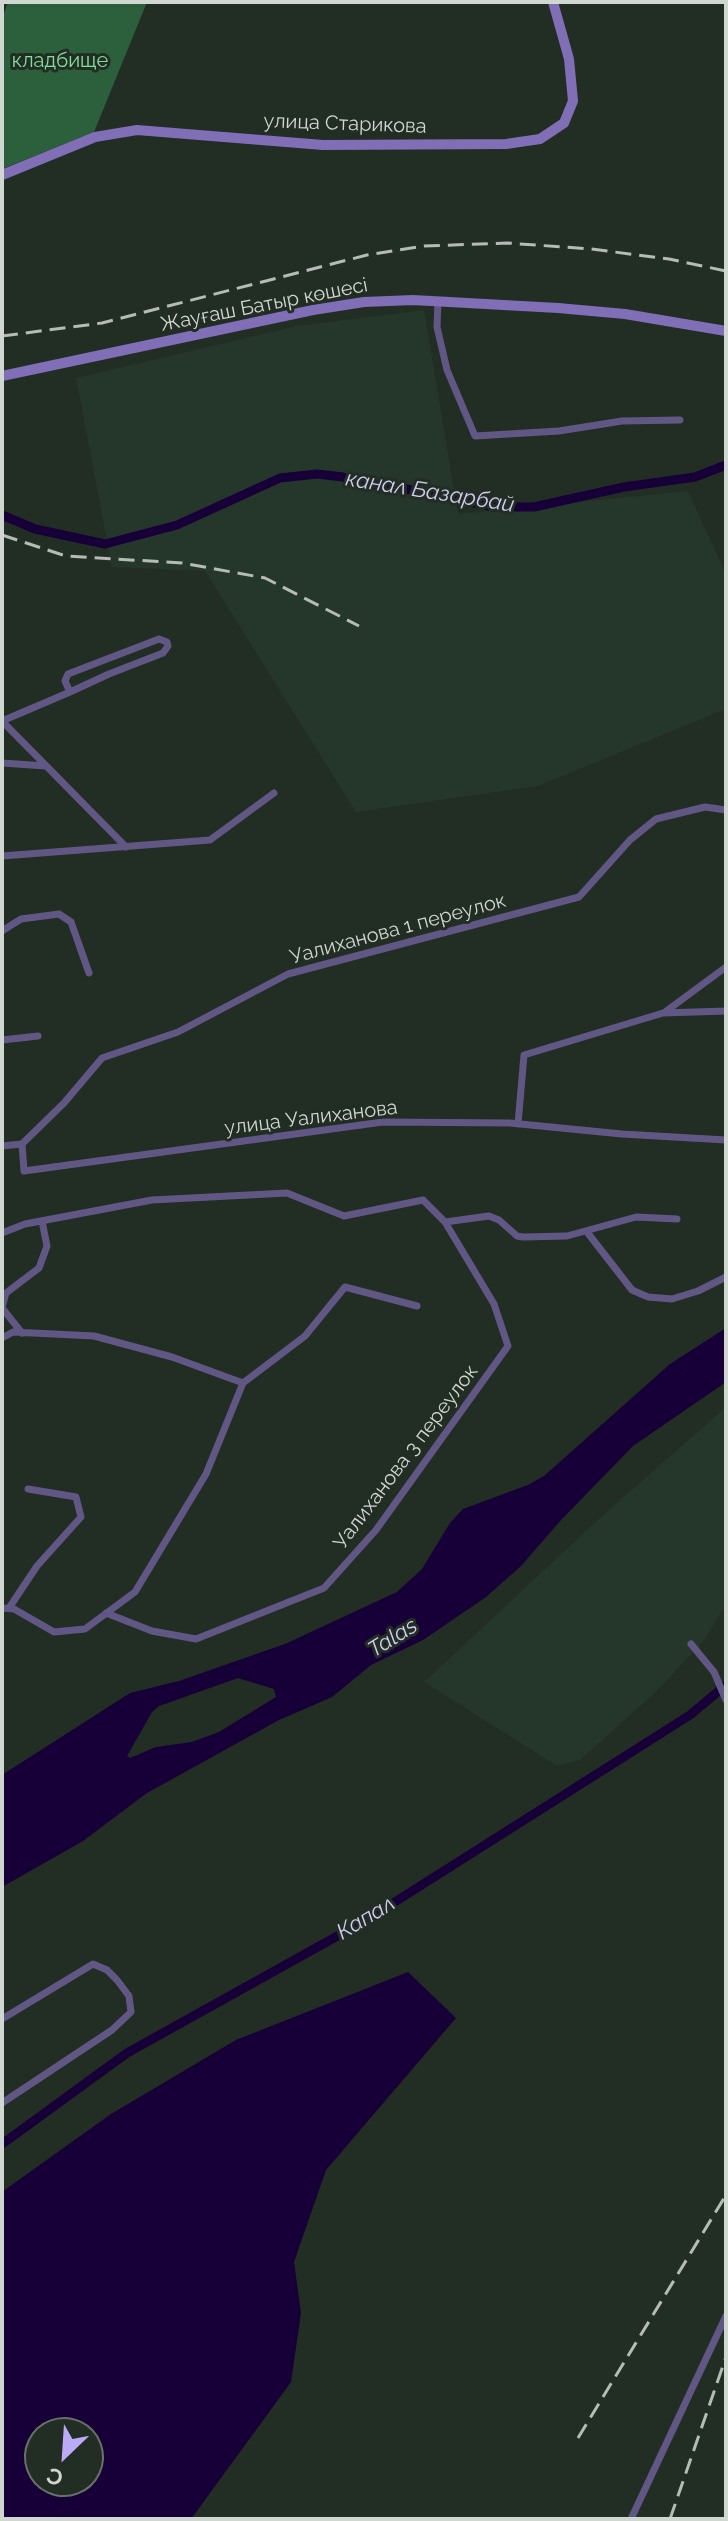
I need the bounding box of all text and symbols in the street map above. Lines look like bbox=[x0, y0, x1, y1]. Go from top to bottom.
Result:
park label: кладбище bbox=[12, 49, 108, 73]
street label: улица Старикова bbox=[263, 109, 427, 139]
street label: Жауғаш Батыр көшесі bbox=[158, 273, 370, 337]
water label: канал Базарбай bbox=[344, 466, 516, 518]
street label: Уалиханова 1 переулок bbox=[287, 889, 509, 969]
street label: улица Уалиханова bbox=[223, 1095, 399, 1141]
street label: Уалиханова 3 переулок bbox=[329, 1360, 483, 1554]
water label: Talas bbox=[364, 1613, 422, 1663]
water label: Капал bbox=[332, 1890, 400, 1946]
north arrow bbox=[24, 2417, 104, 2497]
text: С bbox=[42, 2462, 67, 2492]

